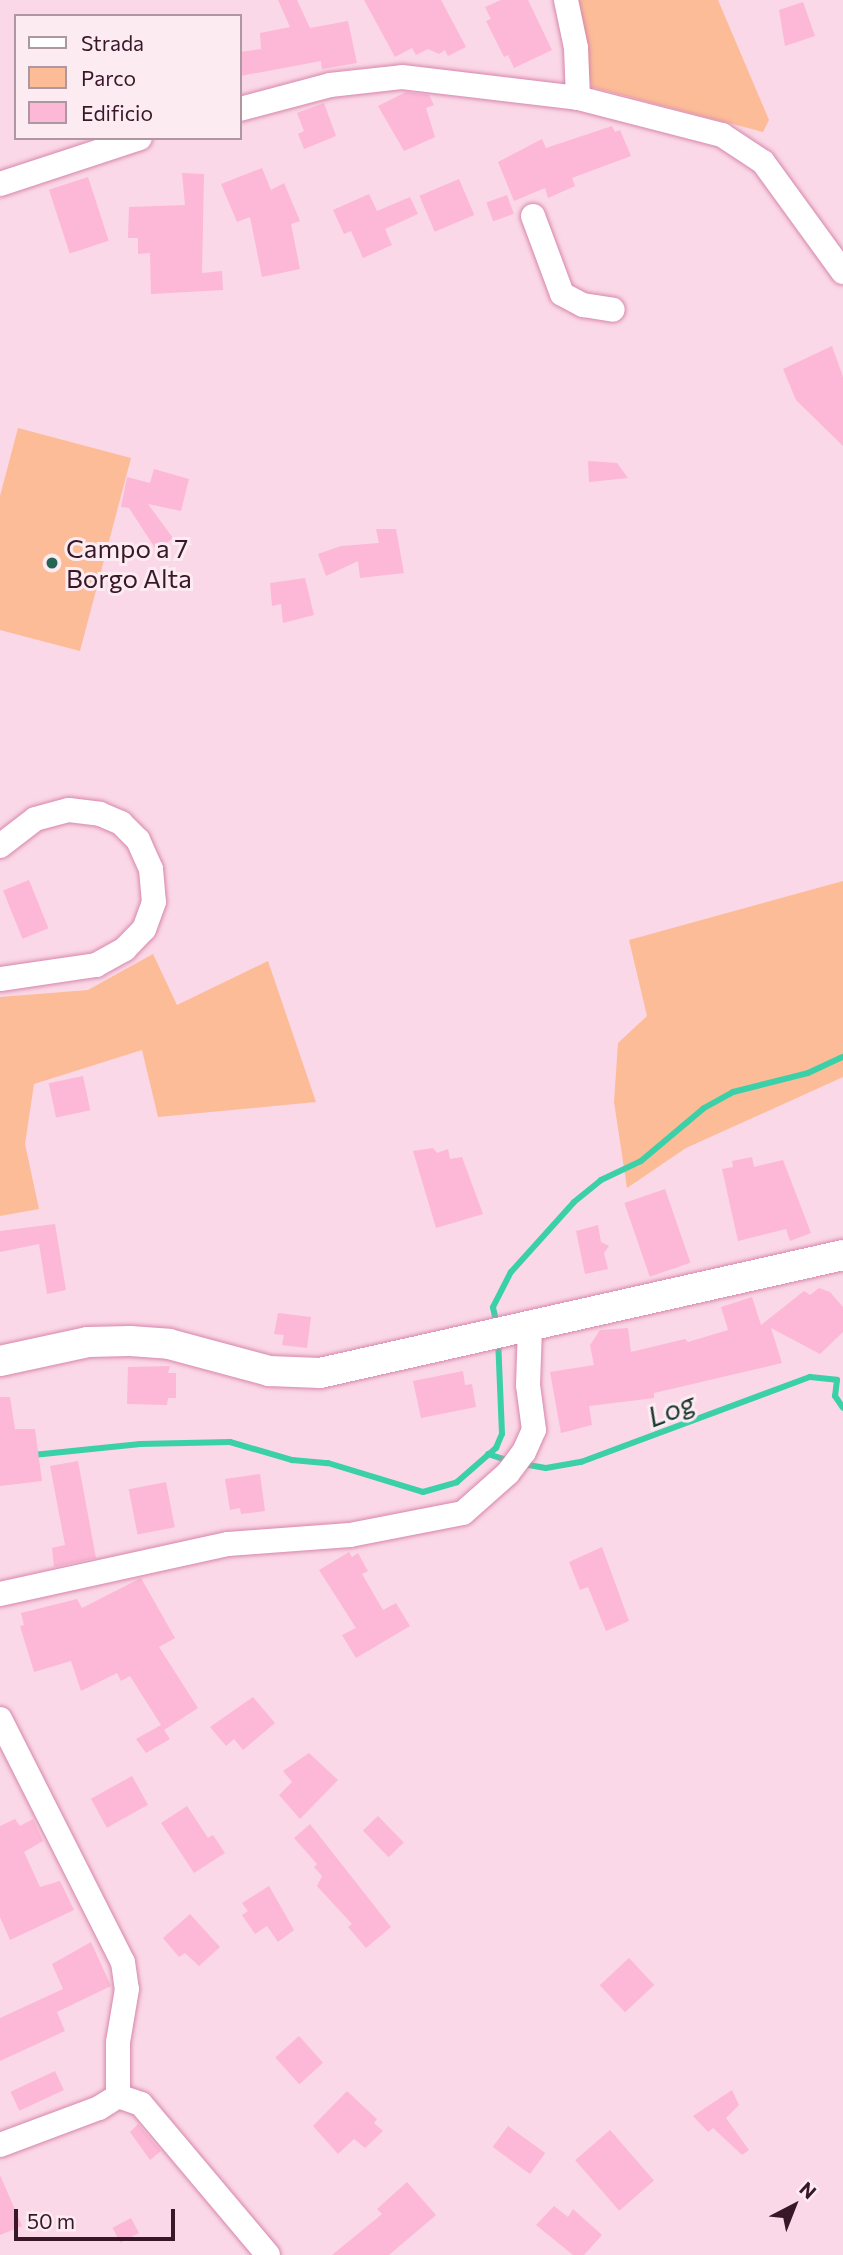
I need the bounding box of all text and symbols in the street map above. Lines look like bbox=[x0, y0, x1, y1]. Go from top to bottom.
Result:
legend bbox=[14, 14, 242, 140]
text: Strada bbox=[81, 30, 144, 55]
text: Parco bbox=[81, 65, 136, 90]
text: Edificio bbox=[81, 100, 153, 125]
place label: Campo a 7 Borgo Alta bbox=[66, 532, 192, 594]
marker: Campo a 7 Borgo Alta bbox=[44, 555, 60, 571]
water label: Log bbox=[643, 1385, 699, 1433]
north arrow bbox=[759, 2171, 829, 2241]
text: N bbox=[795, 2177, 821, 2203]
scale bar bbox=[18, 2196, 178, 2240]
text: 50 m bbox=[27, 2208, 75, 2233]

